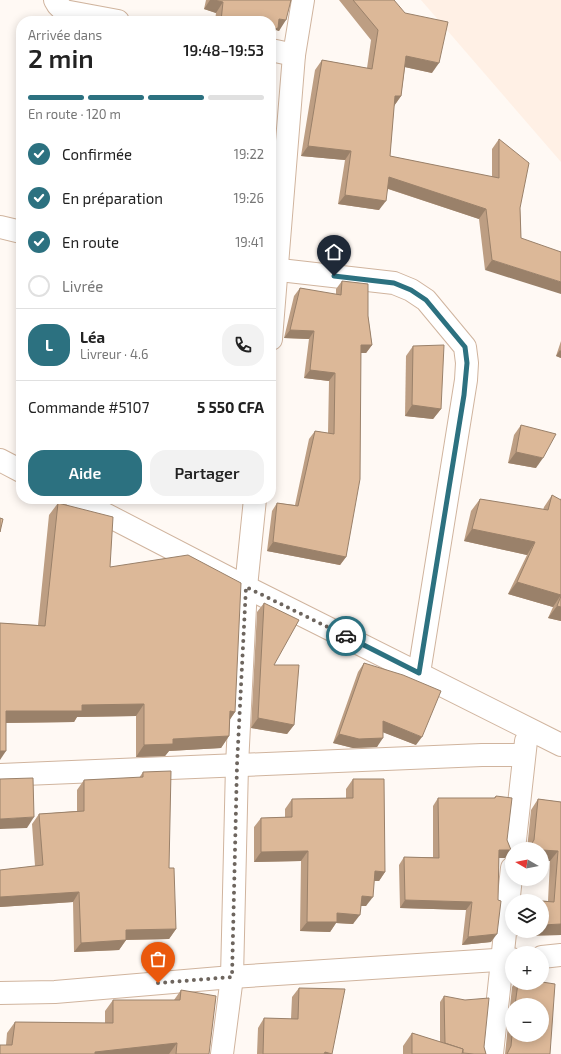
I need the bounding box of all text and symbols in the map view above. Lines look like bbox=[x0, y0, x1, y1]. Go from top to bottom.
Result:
text: Arrivée dans bbox=[28, 27, 102, 43]
text: 19:48–19:53 bbox=[183, 41, 264, 59]
text: 2 min bbox=[28, 42, 94, 73]
text: En route · 120 m bbox=[28, 106, 121, 122]
icon: check bbox=[28, 143, 50, 165]
text: Confirmée bbox=[62, 145, 132, 163]
text: 19:22 bbox=[234, 146, 264, 162]
icon: check bbox=[28, 187, 50, 209]
text: En préparation bbox=[62, 189, 163, 207]
text: 19:26 bbox=[234, 190, 264, 206]
icon: check bbox=[28, 231, 50, 253]
text: En route bbox=[62, 233, 119, 251]
text: 19:41 bbox=[235, 234, 264, 250]
pin bbox=[317, 235, 351, 276]
icon: home bbox=[323, 241, 345, 263]
text: Livrée bbox=[62, 277, 103, 295]
button: phone bbox=[222, 324, 264, 366]
text: Léa bbox=[80, 328, 105, 346]
text: L bbox=[45, 336, 53, 354]
text: Livreur · 4.6 bbox=[80, 346, 148, 362]
text: Commande #5107 bbox=[28, 398, 149, 416]
text: 5 550 CFA bbox=[197, 398, 264, 416]
button: Aide bbox=[28, 450, 142, 496]
button: Partager bbox=[150, 450, 264, 496]
courier bbox=[326, 616, 366, 656]
icon: car bbox=[335, 625, 357, 647]
north arrow bbox=[505, 842, 549, 886]
map controls bbox=[505, 842, 549, 1042]
button: layers bbox=[505, 894, 549, 938]
pin bbox=[141, 942, 175, 983]
button: + bbox=[505, 946, 549, 990]
icon: bag bbox=[147, 948, 169, 970]
button: − bbox=[505, 998, 549, 1042]

